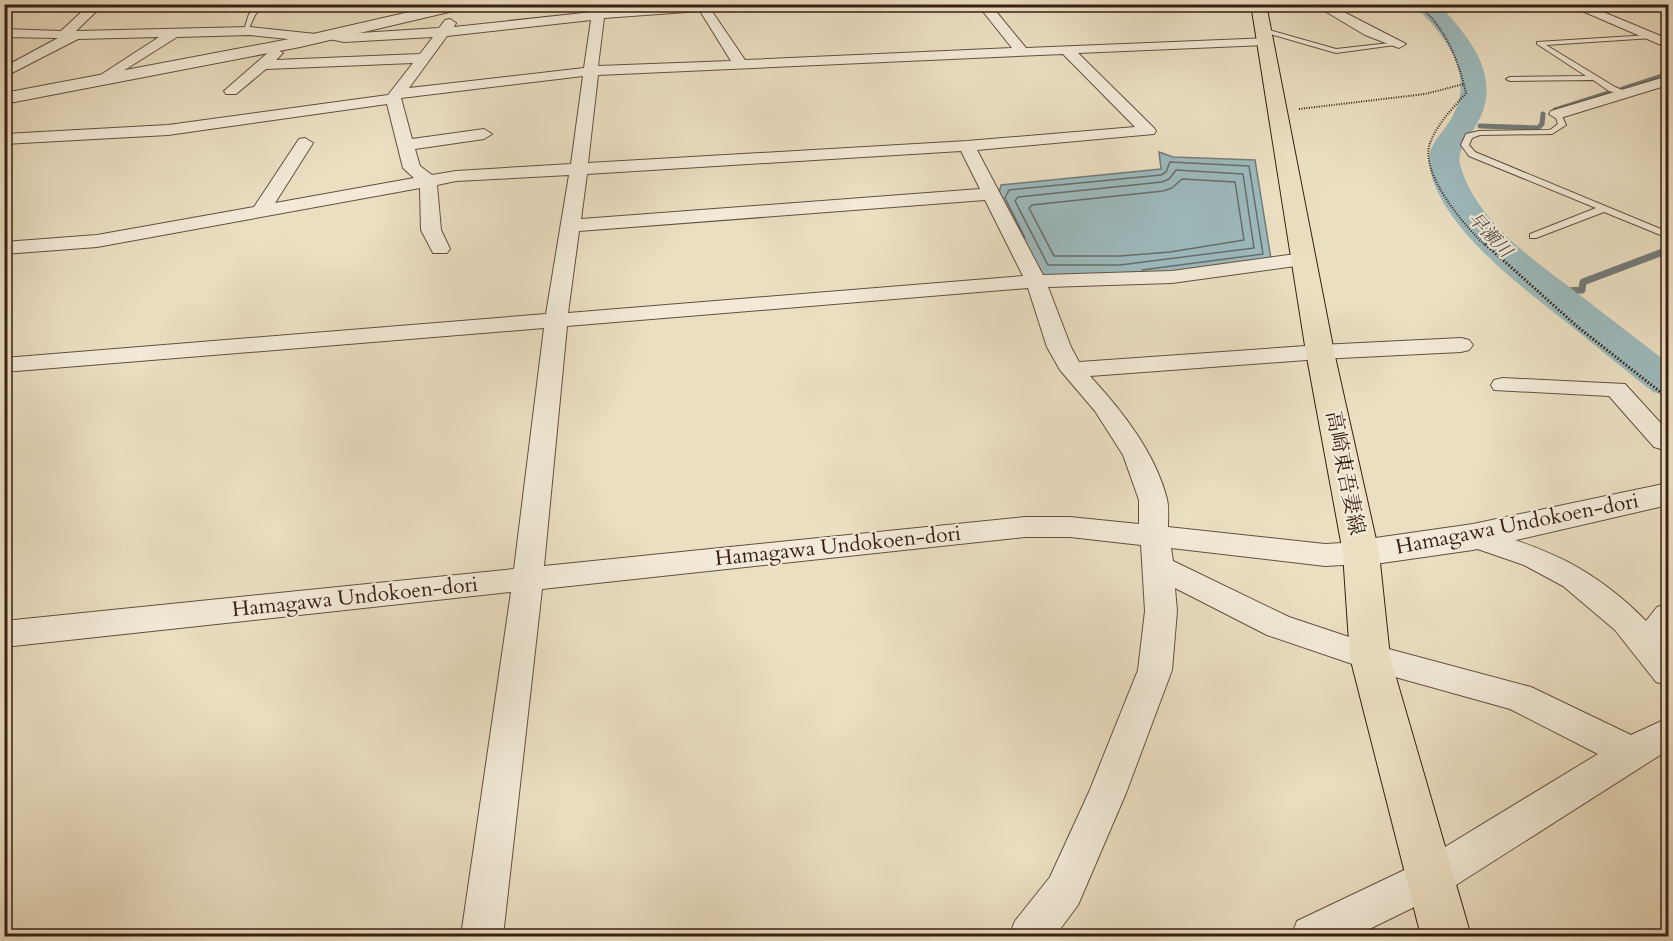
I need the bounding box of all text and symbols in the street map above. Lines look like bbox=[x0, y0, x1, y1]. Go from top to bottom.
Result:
water label: 早瀬川 bbox=[1462, 207, 1519, 265]
street label: 高崎東吾妻線 bbox=[1319, 408, 1371, 538]
street label: Hamagawa Undokoen-dori bbox=[1393, 486, 1641, 562]
street label: Hamagawa Undokoen-dori bbox=[714, 519, 962, 573]
street label: Hamagawa Undokoen-dori bbox=[231, 570, 479, 624]

